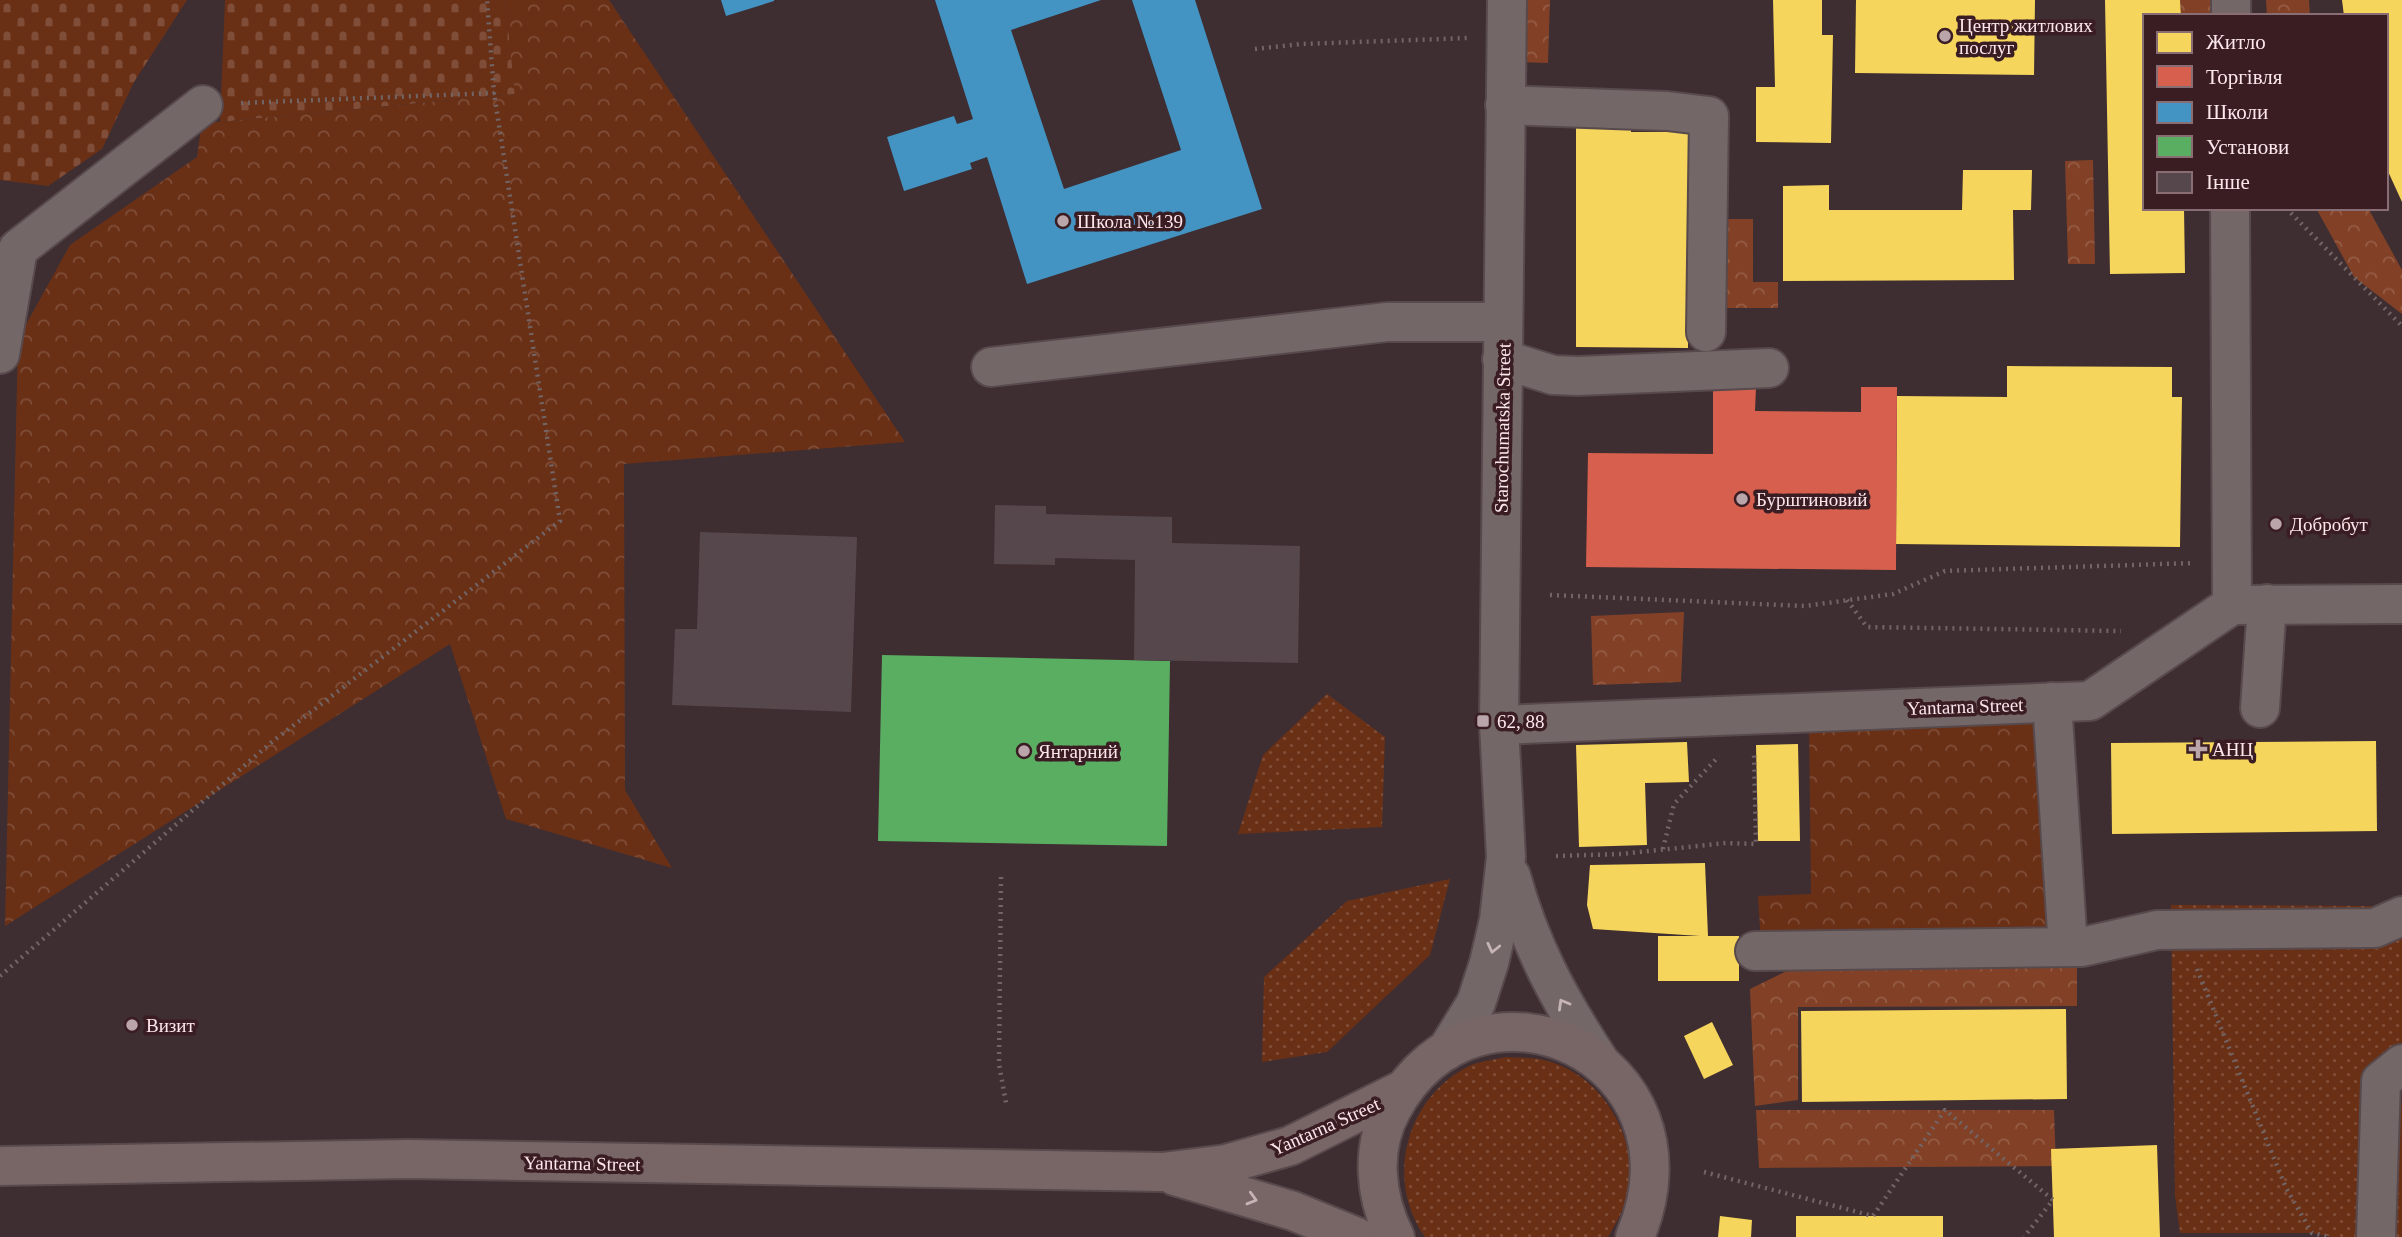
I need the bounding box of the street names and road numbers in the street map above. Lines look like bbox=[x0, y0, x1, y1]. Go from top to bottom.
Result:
street label: Starochumatska Street bbox=[1491, 342, 1514, 513]
street label: Yantarna Street bbox=[1906, 694, 2024, 719]
street label: Yantarna Street bbox=[1268, 1093, 1383, 1160]
street label: Yantarna Street bbox=[523, 1152, 641, 1175]

